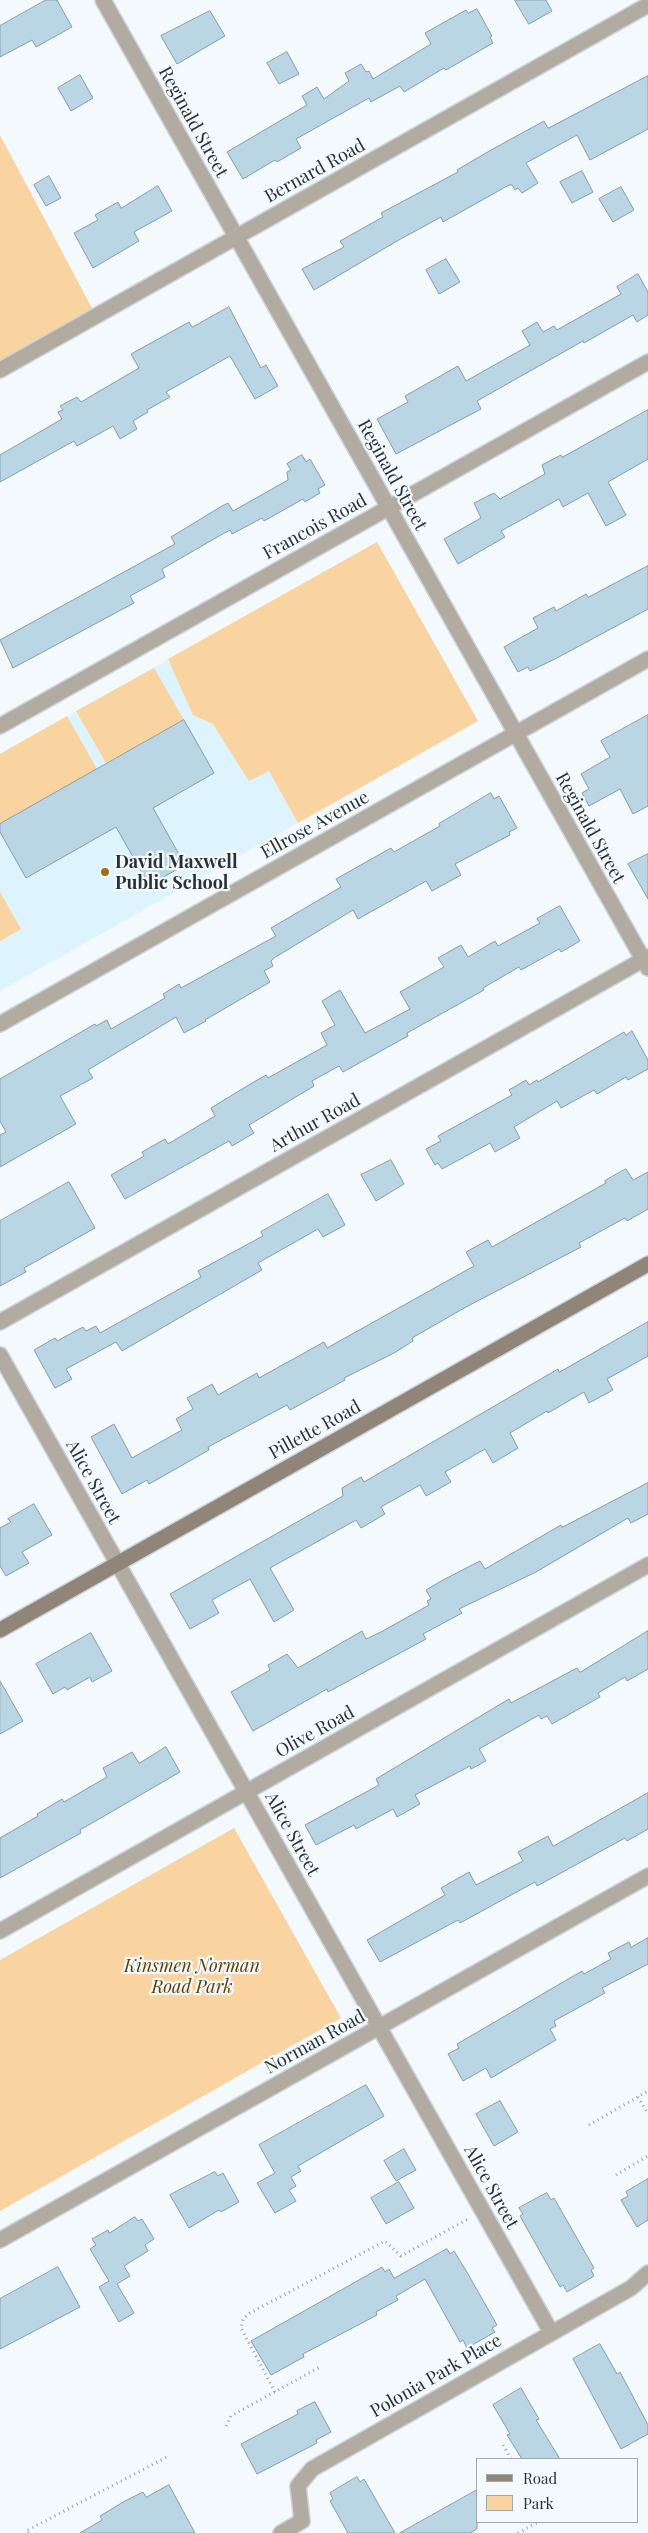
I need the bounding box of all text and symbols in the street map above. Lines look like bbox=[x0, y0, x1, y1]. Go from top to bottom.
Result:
street label: Reginald Street bbox=[154, 63, 232, 181]
street label: Bernard Road bbox=[261, 135, 369, 207]
street label: Reginald Street bbox=[353, 416, 431, 534]
street label: Francois Road bbox=[259, 490, 371, 564]
street label: Reginald Street bbox=[551, 769, 629, 887]
street label: Ellrose Avenue bbox=[257, 787, 373, 863]
place label: David Maxwell Public School bbox=[115, 851, 238, 894]
marker: David Maxwell Public School bbox=[99, 866, 111, 878]
street label: Arthur Road bbox=[266, 1089, 364, 1157]
street label: Pillette Road bbox=[265, 1396, 365, 1464]
street label: Alice Street bbox=[61, 1436, 125, 1528]
street label: Olive Road bbox=[272, 1702, 358, 1762]
street label: Alice Street bbox=[260, 1788, 324, 1880]
park label: Kinsmen Norman Road Park bbox=[124, 1955, 260, 1998]
street label: Norman Road bbox=[261, 2006, 369, 2078]
street label: Alice Street bbox=[459, 2141, 523, 2233]
street label: Polonia Park Place bbox=[366, 2330, 506, 2422]
legend bbox=[476, 2458, 638, 2523]
text: Road bbox=[523, 2468, 557, 2488]
text: Park bbox=[523, 2493, 554, 2513]

